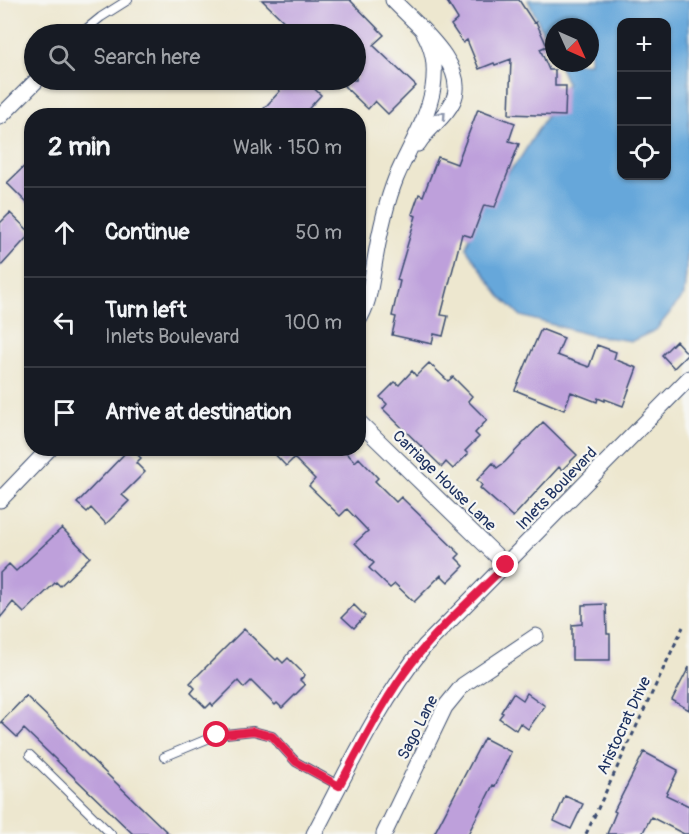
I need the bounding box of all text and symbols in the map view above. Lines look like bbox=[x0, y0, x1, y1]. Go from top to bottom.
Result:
north arrow bbox=[545, 18, 599, 72]
map controls bbox=[617, 18, 671, 180]
button: + bbox=[617, 18, 671, 72]
search box bbox=[24, 24, 366, 90]
icon: search bbox=[45, 41, 78, 74]
text: Search here bbox=[93, 43, 200, 71]
button: − bbox=[617, 72, 671, 126]
one-way arrow bbox=[435, 111, 446, 122]
button: locate bbox=[617, 126, 671, 180]
text: 2 min bbox=[48, 131, 110, 163]
text: Walk · 150 m bbox=[233, 135, 342, 160]
icon: ahead bbox=[48, 216, 81, 249]
text: Continue bbox=[105, 218, 189, 246]
text: 50 m bbox=[295, 220, 342, 245]
text: Turn left bbox=[105, 296, 187, 324]
icon: left bbox=[48, 306, 81, 339]
text: 100 m bbox=[285, 310, 342, 335]
text: Inlets Boulevard bbox=[105, 324, 240, 349]
icon: arrive bbox=[48, 396, 81, 429]
text: Arrive at destination bbox=[105, 398, 291, 426]
street label: Carriage House Lane bbox=[388, 426, 500, 535]
street label: Inlets Boulevard bbox=[512, 443, 601, 534]
route end bbox=[492, 551, 518, 577]
street label: Aristocrat Drive bbox=[592, 673, 655, 778]
street label: Sago Lane bbox=[393, 692, 443, 763]
route start bbox=[203, 721, 229, 747]

